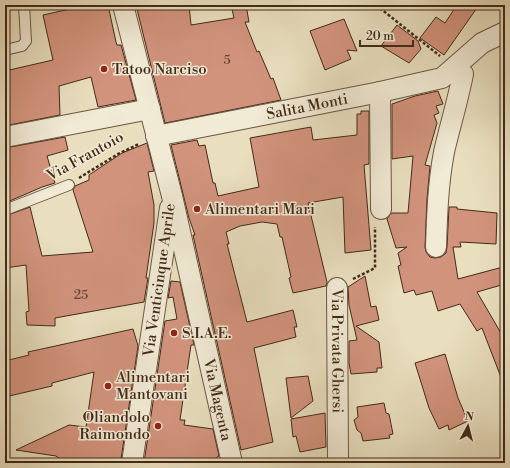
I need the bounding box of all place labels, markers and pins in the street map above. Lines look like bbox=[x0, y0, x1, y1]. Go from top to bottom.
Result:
place label: Tatoo Narciso bbox=[112, 60, 207, 79]
marker: Tatoo Narciso bbox=[99, 64, 109, 74]
place label: Alimentari Mari bbox=[204, 200, 315, 219]
marker: Alimentari Mari bbox=[192, 204, 202, 214]
place label: S.I.A.E. bbox=[182, 324, 231, 343]
marker: S.I.A.E. bbox=[169, 328, 179, 338]
place label: Alimentari Mantovani bbox=[115, 368, 190, 404]
marker: Alimentari Mantovani bbox=[103, 381, 113, 391]
place label: Oliandolo Raimondo bbox=[79, 408, 150, 444]
marker: Oliandolo Raimondo bbox=[153, 421, 163, 431]

